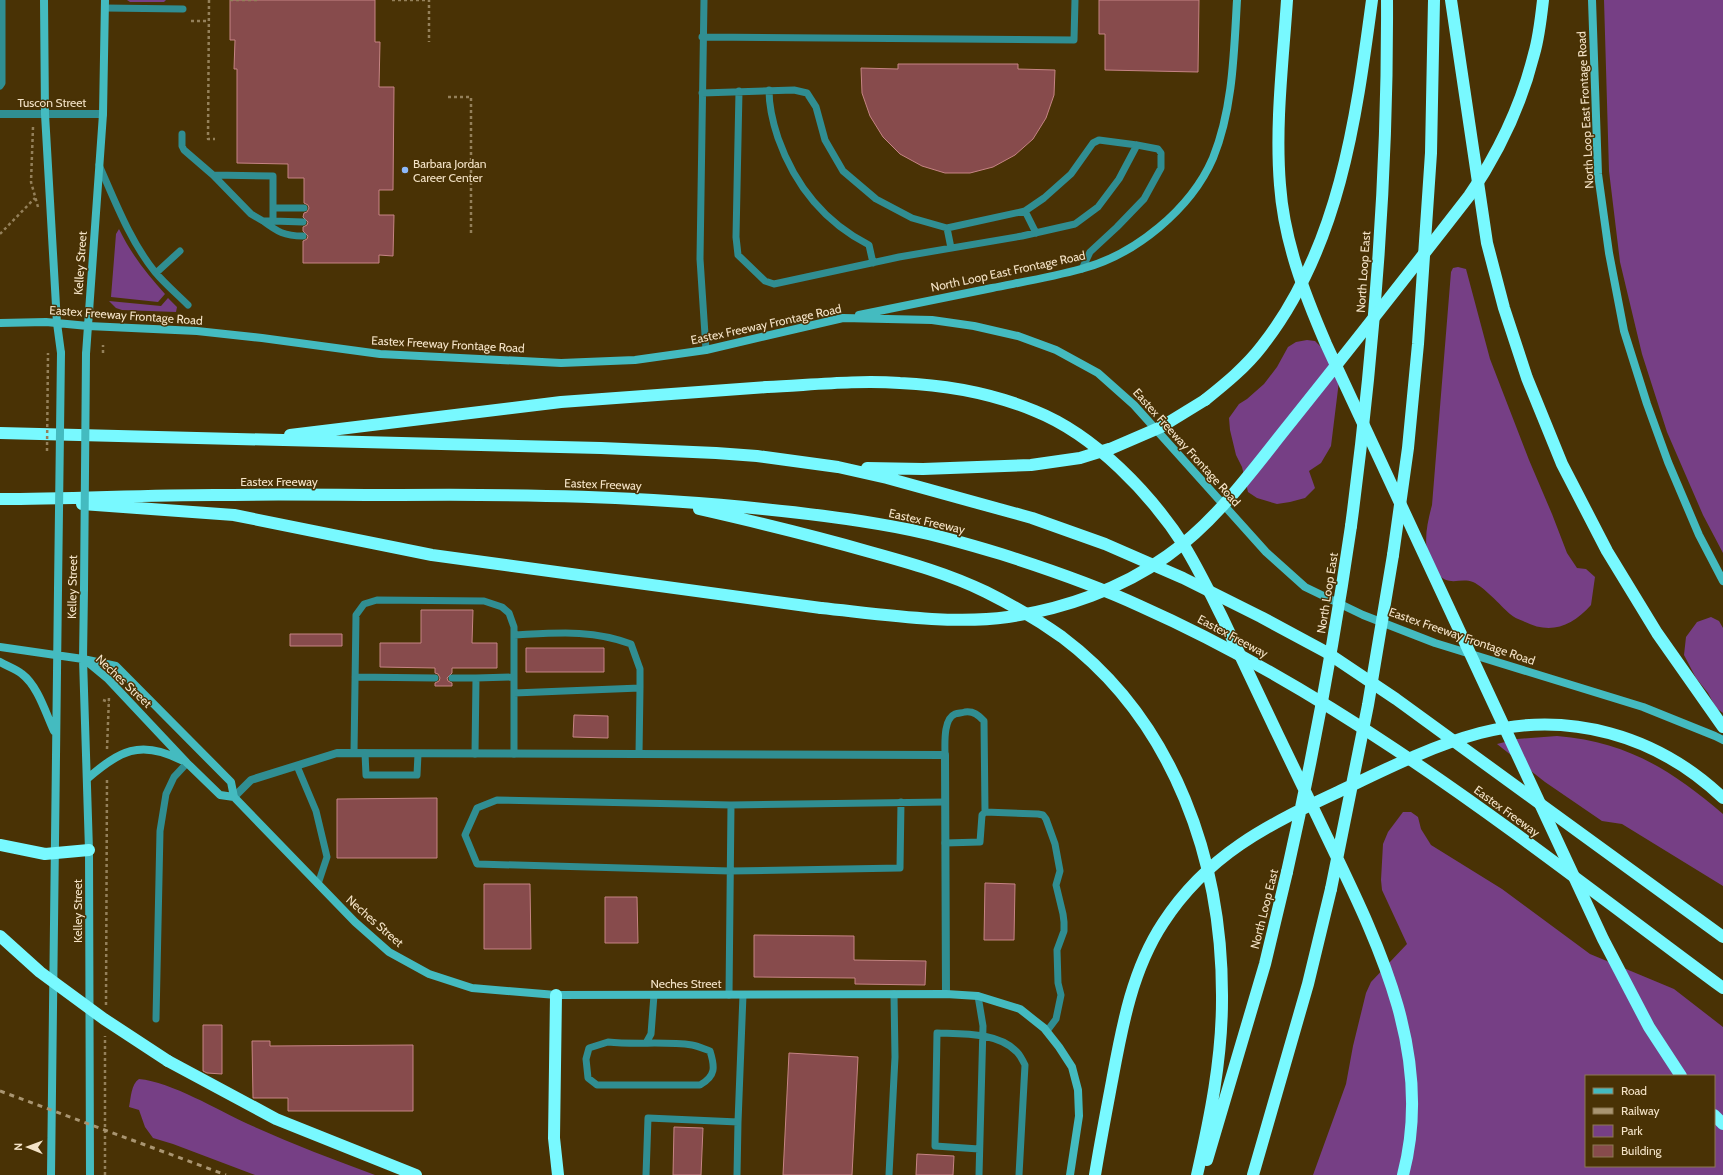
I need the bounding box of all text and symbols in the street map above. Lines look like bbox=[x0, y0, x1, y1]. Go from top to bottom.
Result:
street label: North Loop East Frontage Road bbox=[1573, 31, 1597, 189]
street label: Tuscon Street bbox=[18, 95, 86, 110]
place label: Barbara Jordan Career Center bbox=[413, 156, 487, 185]
marker: Barbara Jordan Career Center bbox=[400, 165, 410, 175]
street label: Kelley Street bbox=[70, 231, 90, 295]
street label: North Loop East bbox=[1353, 231, 1373, 313]
street label: North Loop East Frontage Road bbox=[929, 247, 1087, 295]
street label: Eastex Freeway Frontage Road bbox=[689, 301, 843, 347]
street label: Eastex Freeway Frontage Road bbox=[49, 302, 203, 328]
street label: Eastex Freeway Frontage Road bbox=[371, 332, 525, 356]
street label: Eastex Freeway Frontage Road bbox=[1130, 385, 1244, 509]
street label: Eastex Freeway bbox=[240, 474, 318, 489]
street label: Eastex Freeway bbox=[564, 475, 642, 493]
street label: Eastex Freeway bbox=[887, 505, 967, 537]
street label: North Loop East bbox=[1313, 551, 1341, 635]
street label: Kelley Street bbox=[64, 555, 80, 619]
street label: Eastex Freeway Frontage Road bbox=[1387, 604, 1537, 668]
street label: Eastex Freeway bbox=[1195, 611, 1271, 661]
street label: Neches Street bbox=[93, 651, 155, 711]
street label: Eastex Freeway bbox=[1471, 782, 1543, 840]
street label: North Loop East bbox=[1247, 867, 1281, 951]
street label: Kelley Street bbox=[70, 879, 85, 943]
street label: Neches Street bbox=[343, 892, 407, 950]
street label: Neches Street bbox=[650, 976, 722, 991]
legend bbox=[1585, 1075, 1715, 1167]
text: Road bbox=[1621, 1083, 1647, 1098]
text: Railway bbox=[1621, 1103, 1659, 1118]
text: Park bbox=[1621, 1123, 1643, 1138]
north arrow bbox=[8, 1127, 48, 1167]
text: N bbox=[11, 1143, 25, 1151]
text: Building bbox=[1621, 1143, 1663, 1158]

